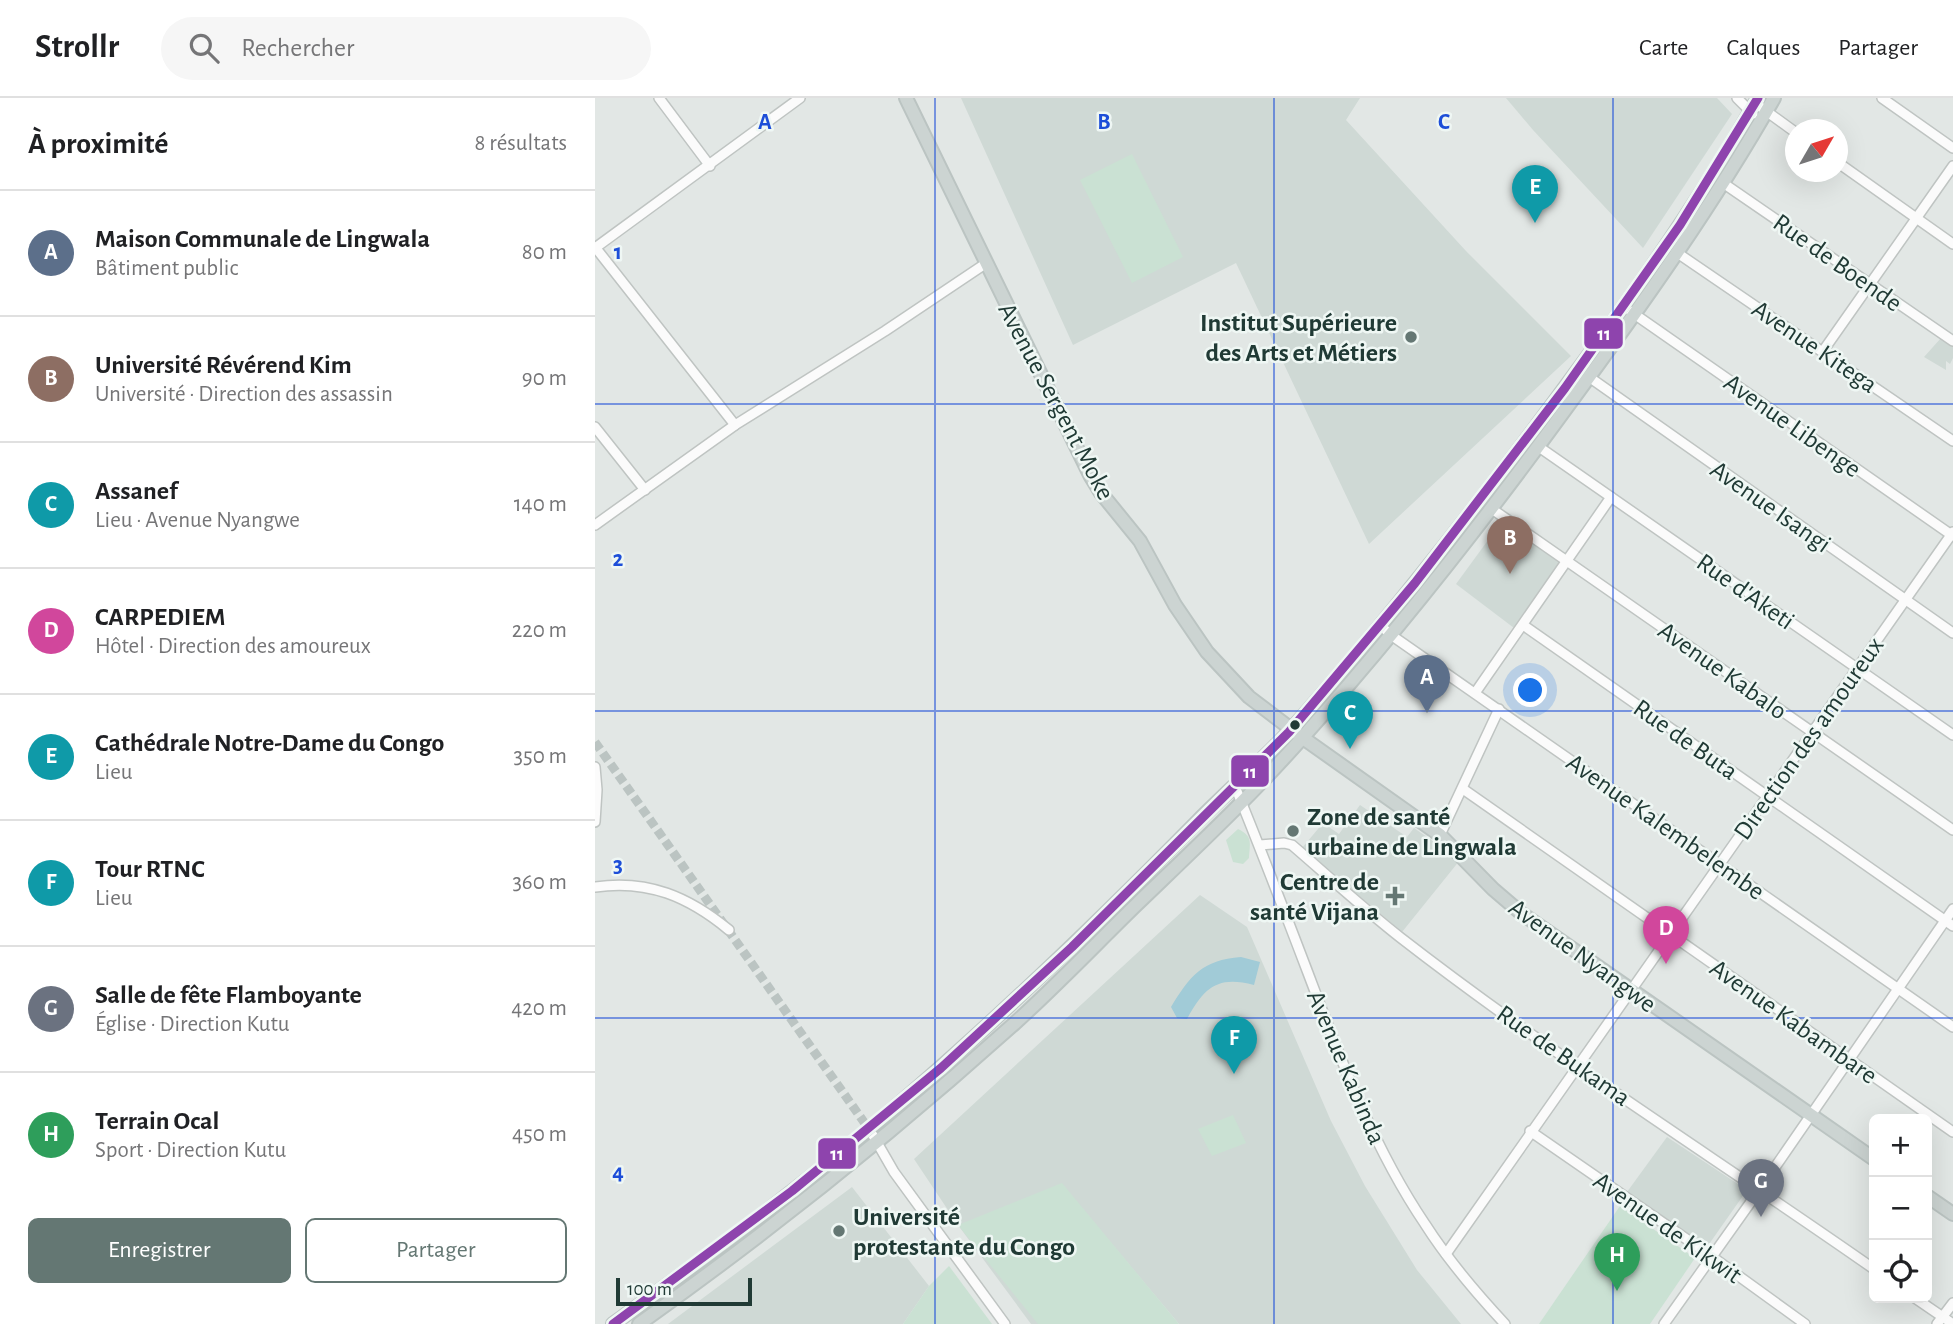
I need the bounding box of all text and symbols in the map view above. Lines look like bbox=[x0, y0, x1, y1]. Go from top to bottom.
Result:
search box bbox=[161, 17, 651, 80]
icon: search bbox=[185, 29, 223, 67]
text: Strollr bbox=[35, 31, 119, 64]
text: Rechercher bbox=[241, 35, 355, 61]
text: Carte bbox=[1639, 36, 1688, 60]
text: Calques bbox=[1726, 36, 1800, 60]
text: Partager bbox=[1838, 36, 1918, 60]
text: A bbox=[758, 111, 772, 134]
text: B bbox=[1097, 111, 1111, 134]
text: C bbox=[1438, 111, 1450, 134]
north arrow bbox=[1785, 119, 1848, 182]
text: À proximité bbox=[28, 129, 168, 159]
text: 8 résultats bbox=[475, 132, 567, 155]
pin: E bbox=[1512, 165, 1558, 223]
street label: Rue de Boende bbox=[1768, 209, 1907, 317]
text: Maison Communale de Lingwala bbox=[95, 226, 430, 252]
text: A bbox=[44, 241, 58, 264]
text: 80 m bbox=[522, 241, 567, 264]
text: 1 bbox=[614, 241, 622, 264]
text: Bâtiment public bbox=[95, 257, 238, 280]
street label: Avenue Kitega bbox=[1747, 296, 1882, 398]
street label: Avenue Sergent Moke bbox=[993, 299, 1119, 504]
place label: Institut Supérieure des Arts et Métiers bbox=[1200, 310, 1397, 366]
line badge: 11 bbox=[1583, 317, 1624, 350]
text: 11 bbox=[1597, 325, 1611, 344]
marker: Institut Supérieure des Arts et Métiers bbox=[1403, 329, 1419, 345]
text: Université Révérend Kim bbox=[95, 352, 352, 378]
text: B bbox=[44, 367, 58, 390]
text: 90 m bbox=[522, 367, 567, 390]
street label: Avenue Libenge bbox=[1719, 369, 1866, 483]
text: Université · Direction des assassin bbox=[95, 383, 393, 406]
street label: Avenue Isangi bbox=[1706, 456, 1835, 558]
text: Assanef bbox=[95, 478, 178, 504]
text: C bbox=[45, 493, 57, 516]
text: 140 m bbox=[514, 493, 567, 516]
text: Lieu · Avenue Nyangwe bbox=[95, 509, 300, 532]
pin: B bbox=[1487, 516, 1533, 574]
text: 2 bbox=[613, 548, 624, 571]
street label: Rue d'Aketi bbox=[1692, 549, 1799, 635]
text: CARPEDIEM bbox=[95, 604, 225, 630]
street label: Avenue Kabalo bbox=[1653, 617, 1792, 725]
text: D bbox=[43, 619, 59, 642]
text: 220 m bbox=[512, 619, 567, 642]
street label: Direction des amoureux bbox=[1729, 632, 1889, 845]
text: Hôtel · Direction des amoureux bbox=[95, 635, 371, 658]
pin: A bbox=[1404, 655, 1450, 713]
your location bbox=[1513, 673, 1547, 707]
pin: C bbox=[1327, 691, 1373, 749]
street label: Rue de Buta bbox=[1629, 695, 1742, 785]
unlabelled marker bbox=[1288, 718, 1302, 732]
text: Cathédrale Notre-Dame du Congo bbox=[95, 730, 444, 756]
text: E bbox=[45, 745, 57, 768]
text: 350 m bbox=[514, 745, 567, 768]
street label: Avenue Kalembelembe bbox=[1562, 749, 1769, 905]
line badge: 11 bbox=[1230, 754, 1270, 788]
text: Lieu bbox=[95, 761, 132, 784]
text: 11 bbox=[1243, 763, 1257, 782]
place label: Zone de santé urbaine de Lingwala bbox=[1307, 804, 1517, 860]
marker: Zone de santé urbaine de Lingwala bbox=[1285, 823, 1301, 839]
text: 3 bbox=[613, 854, 623, 877]
text: Tour RTNC bbox=[95, 856, 205, 882]
place label: Centre de santé Vijana bbox=[1250, 869, 1379, 925]
text: F bbox=[46, 871, 56, 894]
text: 360 m bbox=[512, 871, 567, 894]
marker: Centre de santé Vijana bbox=[1385, 886, 1405, 906]
text: Lieu bbox=[95, 887, 132, 910]
street label: Avenue Nyangwe bbox=[1504, 894, 1661, 1018]
pin: D bbox=[1643, 906, 1689, 964]
street label: Avenue Kabambare bbox=[1705, 955, 1882, 1089]
text: Salle de fête Flamboyante bbox=[95, 982, 362, 1008]
street label: Avenue Kabinda bbox=[1302, 987, 1390, 1148]
text: G bbox=[44, 997, 58, 1020]
text: 420 m bbox=[511, 997, 567, 1020]
street label: Rue de Bukama bbox=[1492, 1000, 1635, 1111]
text: Église · Direction Kutu bbox=[95, 1013, 290, 1036]
pin: F bbox=[1211, 1016, 1257, 1074]
text: Terrain Ocal bbox=[95, 1108, 219, 1134]
map controls bbox=[1869, 1114, 1932, 1303]
button: + bbox=[1869, 1114, 1932, 1177]
text: H bbox=[43, 1123, 59, 1146]
text: 450 m bbox=[512, 1123, 567, 1146]
line badge: 11 bbox=[817, 1137, 857, 1170]
text: Sport · Direction Kutu bbox=[95, 1139, 286, 1162]
text: 11 bbox=[830, 1145, 844, 1164]
pin: G bbox=[1738, 1159, 1784, 1217]
text: 4 bbox=[612, 1161, 624, 1184]
street label: Avenue de Kikwit bbox=[1589, 1167, 1746, 1288]
button: − bbox=[1869, 1177, 1932, 1240]
place label: Université protestante du Congo bbox=[853, 1204, 1075, 1260]
button: Enregistrer bbox=[28, 1218, 291, 1283]
button: Partager bbox=[305, 1218, 567, 1283]
marker: Université protestante du Congo bbox=[831, 1223, 847, 1239]
pin: H bbox=[1594, 1233, 1640, 1291]
button: locate bbox=[1869, 1240, 1932, 1303]
scale bar bbox=[616, 1275, 753, 1307]
text: 100 m bbox=[627, 1280, 672, 1299]

